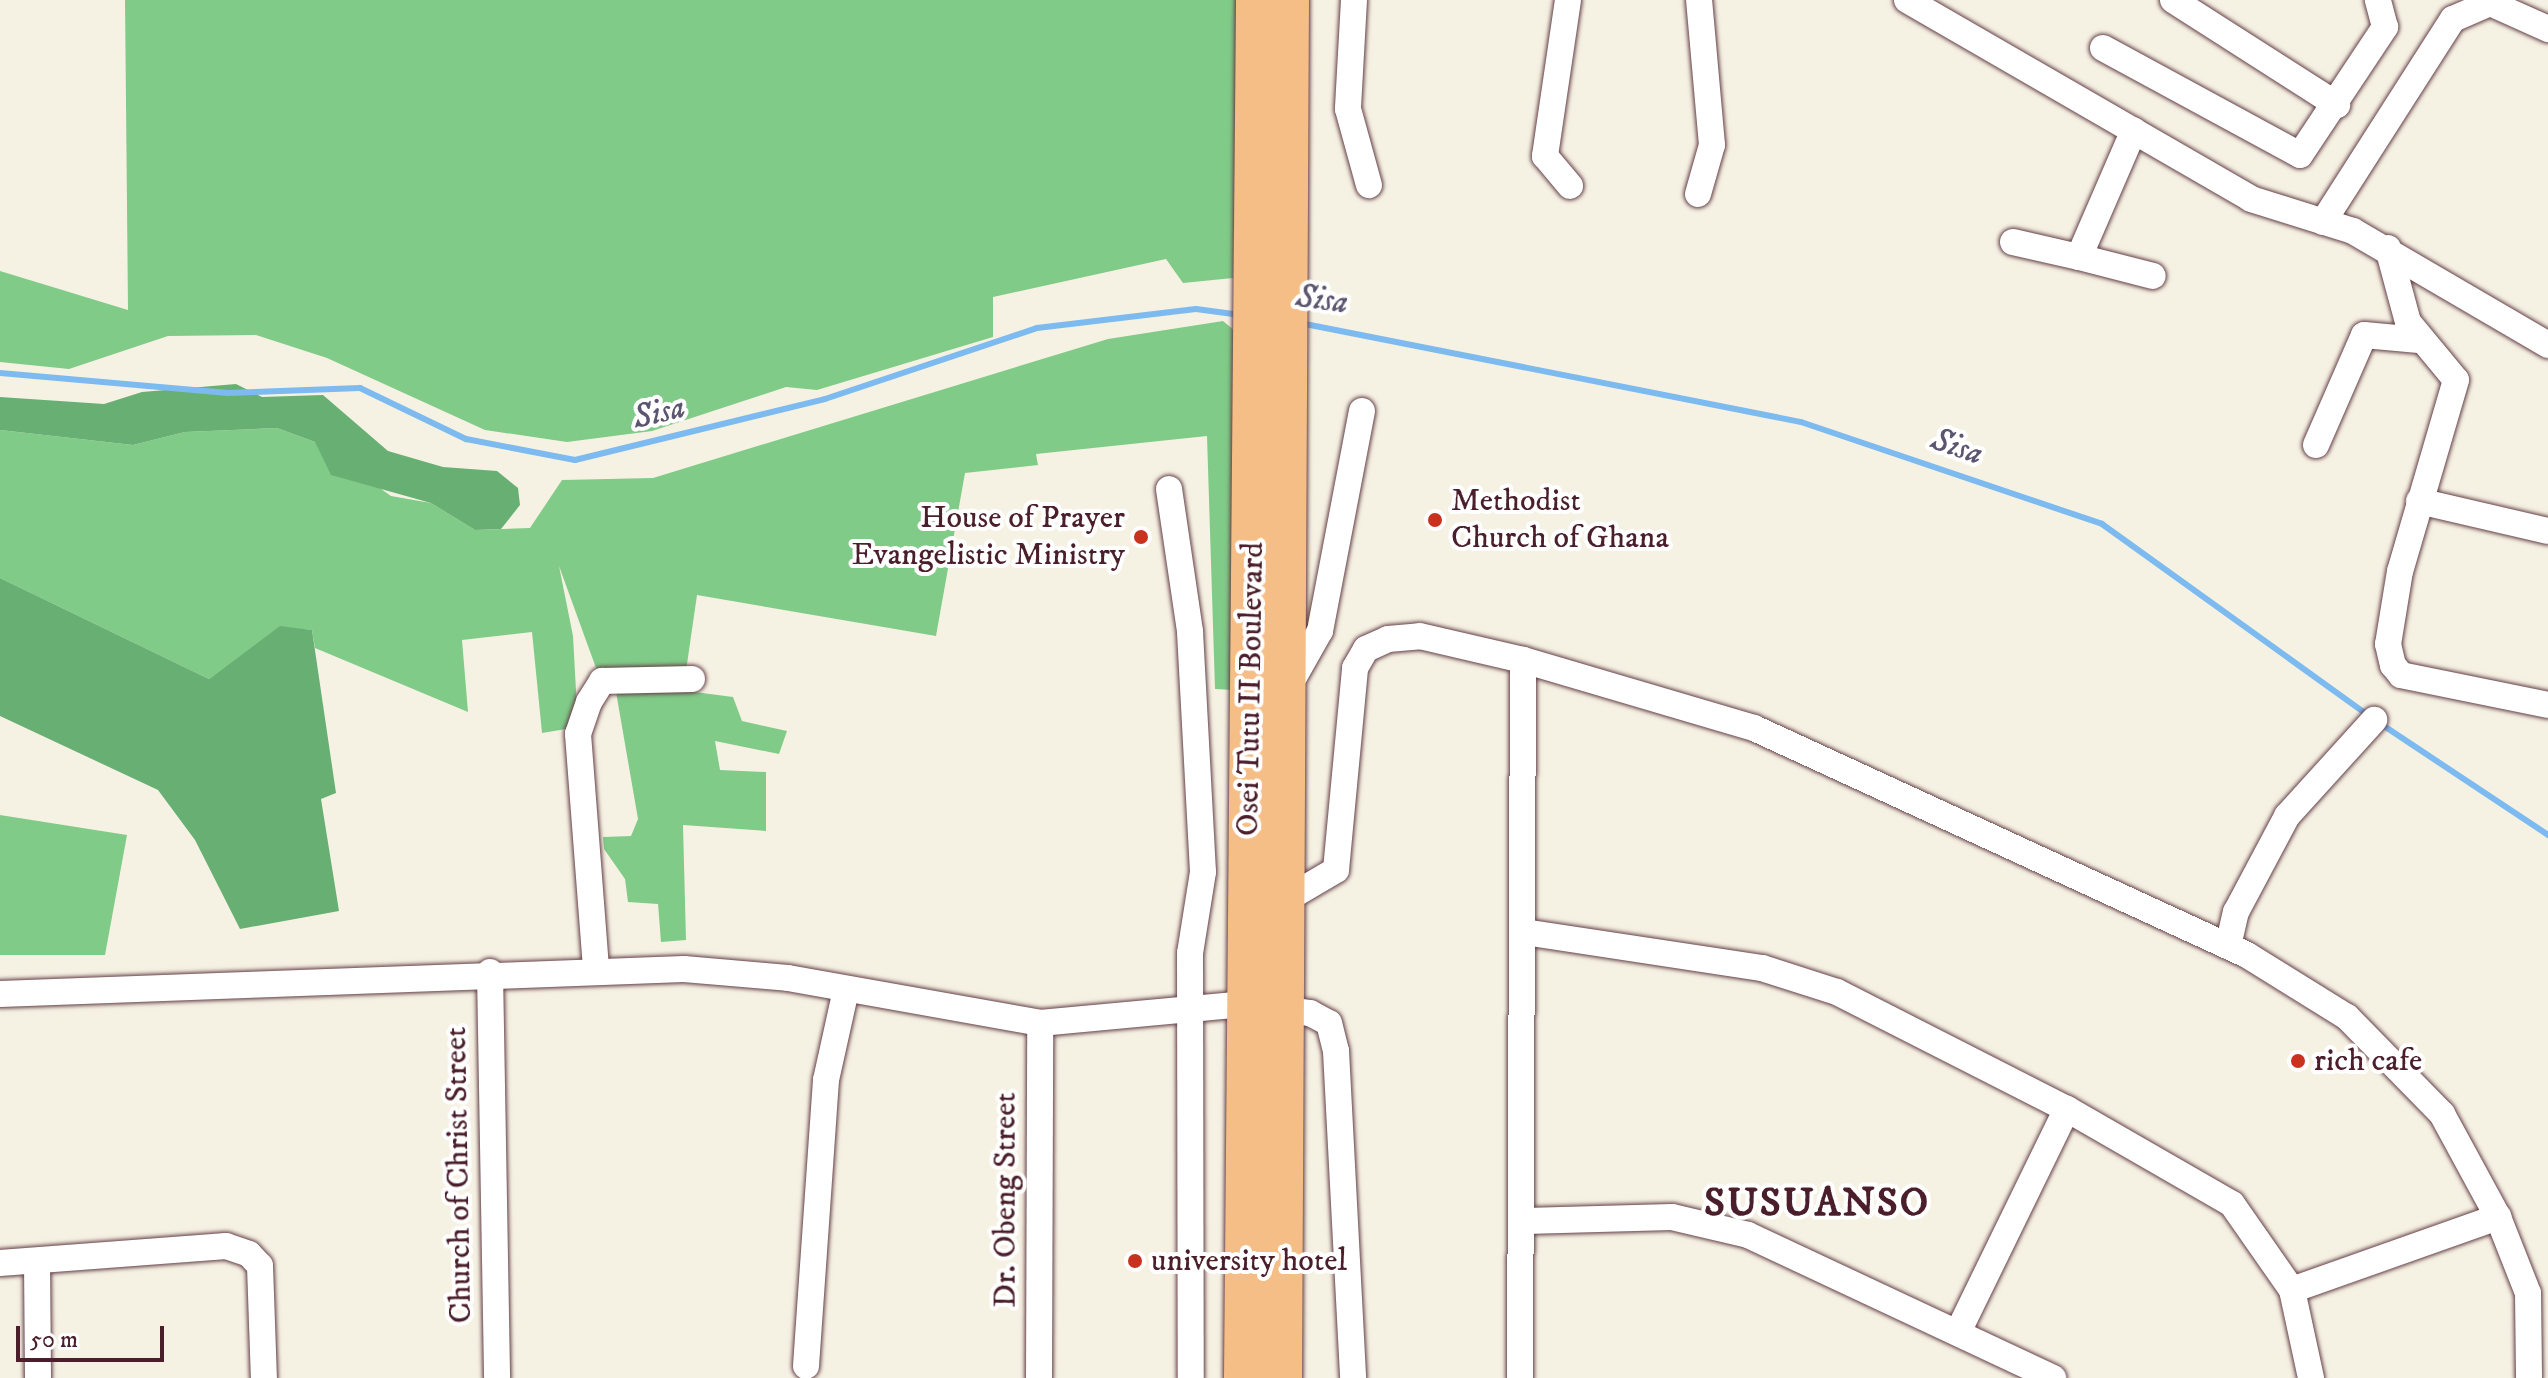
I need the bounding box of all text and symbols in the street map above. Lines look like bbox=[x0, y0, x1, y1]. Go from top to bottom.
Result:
water label: Sisa bbox=[1293, 276, 1351, 324]
water label: Sisa bbox=[629, 387, 689, 439]
water label: Sisa bbox=[1926, 419, 1988, 475]
place label: Methodist Church of Ghana bbox=[1451, 483, 1669, 558]
place label: House of Prayer Evangelistic Ministry bbox=[852, 500, 1125, 575]
marker: Methodist Church of Ghana bbox=[1426, 511, 1444, 529]
marker: House of Prayer Evangelistic Ministry bbox=[1132, 528, 1150, 546]
street label: Osei Tutu II Boulevard bbox=[1229, 542, 1273, 836]
street label: Church of Christ Street bbox=[437, 1026, 481, 1324]
place label: rich cafe bbox=[2314, 1042, 2422, 1080]
marker: rich cafe bbox=[2289, 1052, 2307, 1070]
street label: Dr. Obeng Street bbox=[987, 1092, 1025, 1308]
district label: SUSUANSO bbox=[1704, 1180, 1930, 1228]
place label: university hotel bbox=[1151, 1242, 1347, 1280]
marker: university hotel bbox=[1126, 1252, 1144, 1270]
scale bar bbox=[20, 1310, 168, 1360]
text: 50 m bbox=[30, 1325, 78, 1355]

